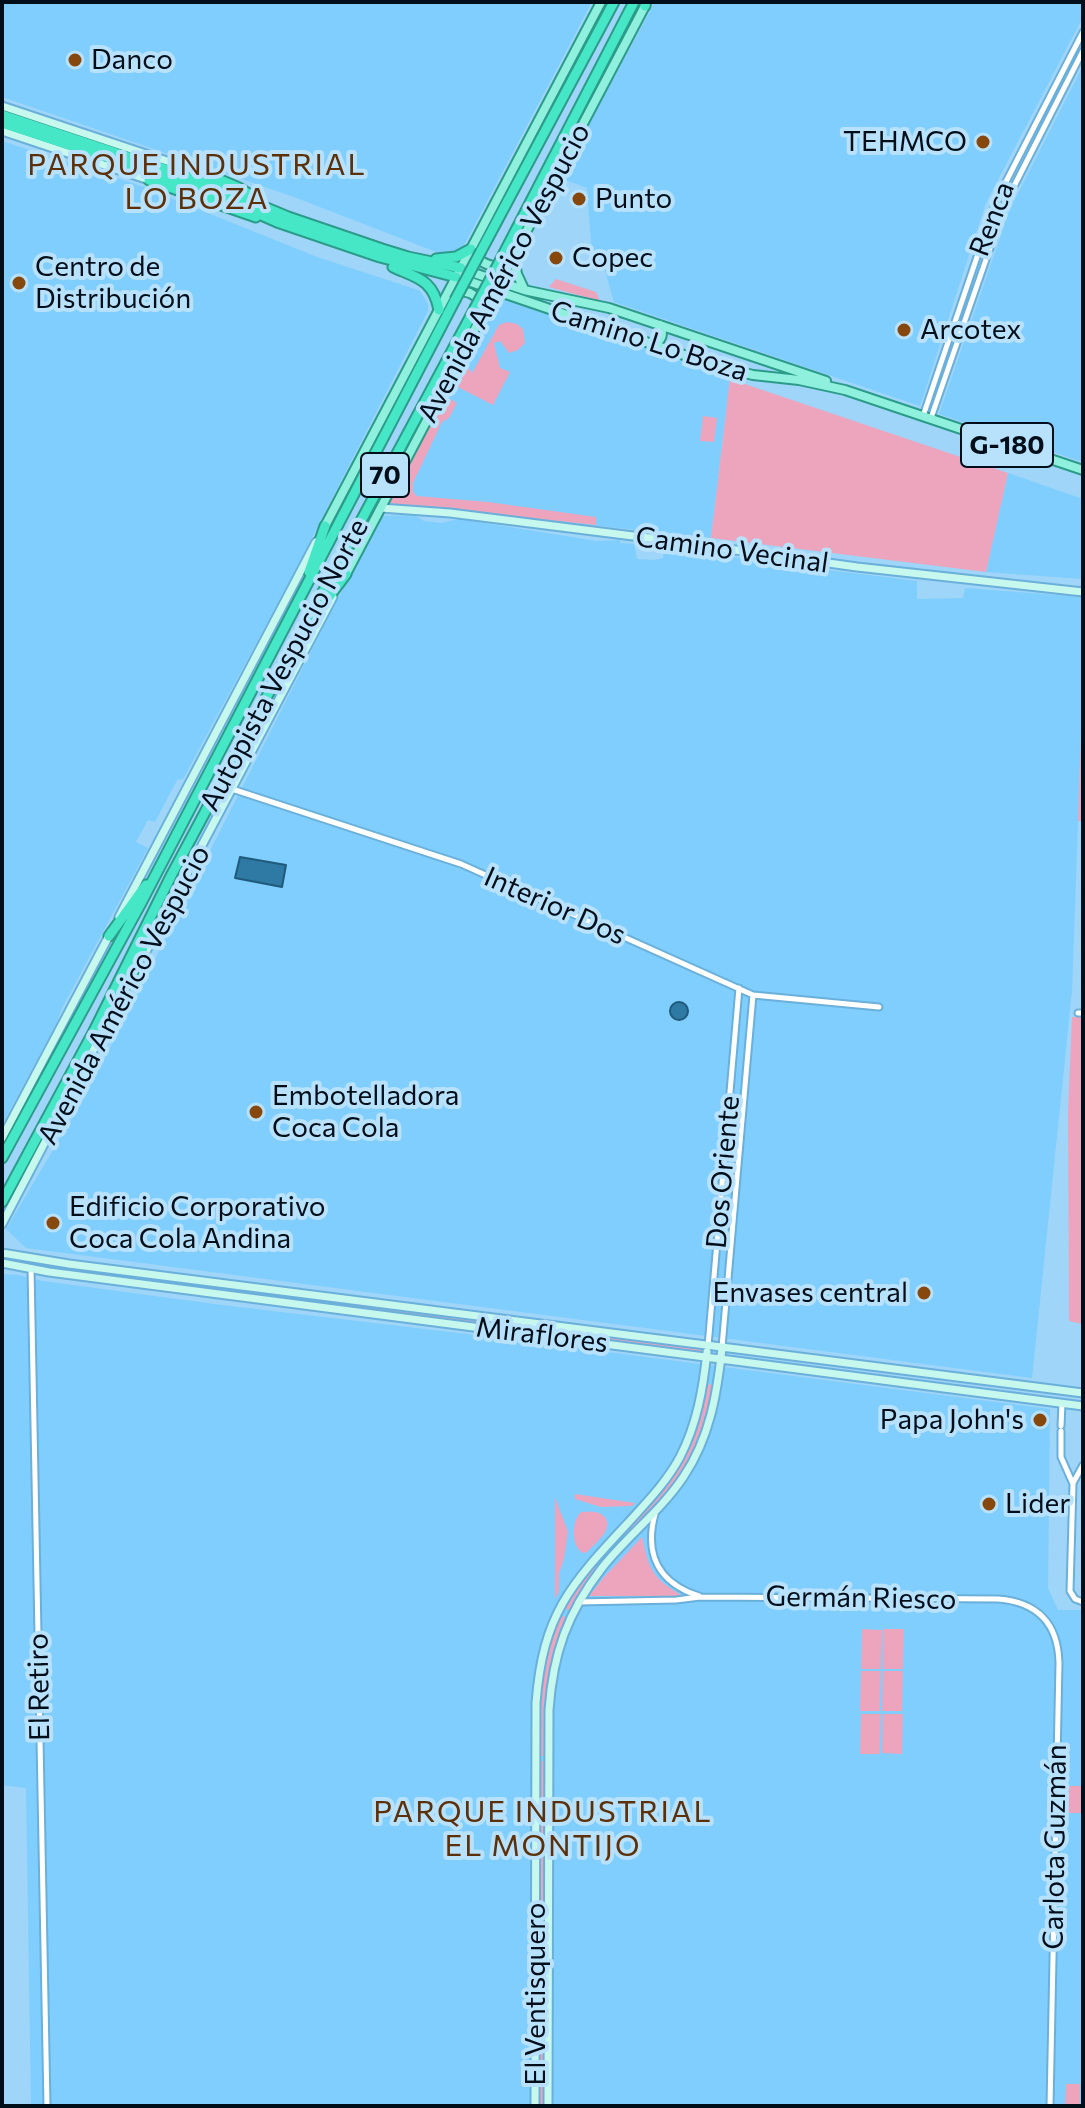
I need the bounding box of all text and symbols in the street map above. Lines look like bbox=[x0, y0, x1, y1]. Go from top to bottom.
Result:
place label: Danco bbox=[91, 43, 173, 77]
marker: Danco bbox=[66, 51, 84, 69]
street label: Avenida Américo Vespucio bbox=[411, 118, 597, 428]
place label: TEHMCO bbox=[843, 125, 967, 159]
marker: TEHMCO bbox=[974, 133, 992, 151]
district label: PARQUE INDUSTRIAL LO BOZA bbox=[27, 147, 367, 218]
street label: Renca bbox=[962, 177, 1022, 261]
place label: Punto bbox=[595, 182, 672, 216]
marker: Punto bbox=[570, 190, 588, 208]
place label: Copec bbox=[572, 241, 653, 275]
marker: Copec bbox=[547, 249, 565, 267]
place label: Centro de Distribución bbox=[35, 250, 191, 316]
marker: Centro de Distribución bbox=[10, 274, 28, 292]
street label: Camino Lo Boza bbox=[546, 293, 752, 389]
place label: Arcotex bbox=[920, 313, 1021, 347]
marker: Arcotex bbox=[895, 321, 913, 339]
road number: G-180 bbox=[961, 423, 1053, 467]
road number: 70 bbox=[361, 453, 409, 497]
street label: Autopista Vespucio Norte bbox=[193, 513, 375, 817]
street label: Camino Vecinal bbox=[633, 520, 831, 580]
street label: Avenida Américo Vespucio bbox=[31, 840, 217, 1150]
street label: Interior Dos bbox=[479, 860, 631, 952]
place label: Embotelladora Coca Cola bbox=[272, 1079, 460, 1145]
street label: Dos Oriente bbox=[700, 1094, 746, 1250]
marker: Embotelladora Coca Cola bbox=[247, 1103, 265, 1121]
place label: Edificio Corporativo Coca Cola Andina bbox=[69, 1190, 326, 1256]
marker: Edificio Corporativo Coca Cola Andina bbox=[44, 1214, 62, 1232]
place label: Envases central bbox=[713, 1276, 908, 1310]
marker: Envases central bbox=[915, 1284, 933, 1302]
street label: Miraflores bbox=[474, 1310, 610, 1360]
place label: Papa John's bbox=[880, 1403, 1024, 1437]
marker: Papa John's bbox=[1031, 1411, 1049, 1429]
place label: Lider bbox=[1005, 1487, 1070, 1521]
marker: Lider bbox=[980, 1495, 998, 1513]
street label: Germán Riesco bbox=[765, 1580, 957, 1616]
street label: El Retiro bbox=[21, 1633, 57, 1741]
street label: Carlota Guzmán bbox=[1036, 1744, 1074, 1950]
district label: PARQUE INDUSTRIAL EL MONTIJO bbox=[373, 1794, 713, 1864]
street label: El Ventisquero bbox=[519, 1903, 553, 2085]

